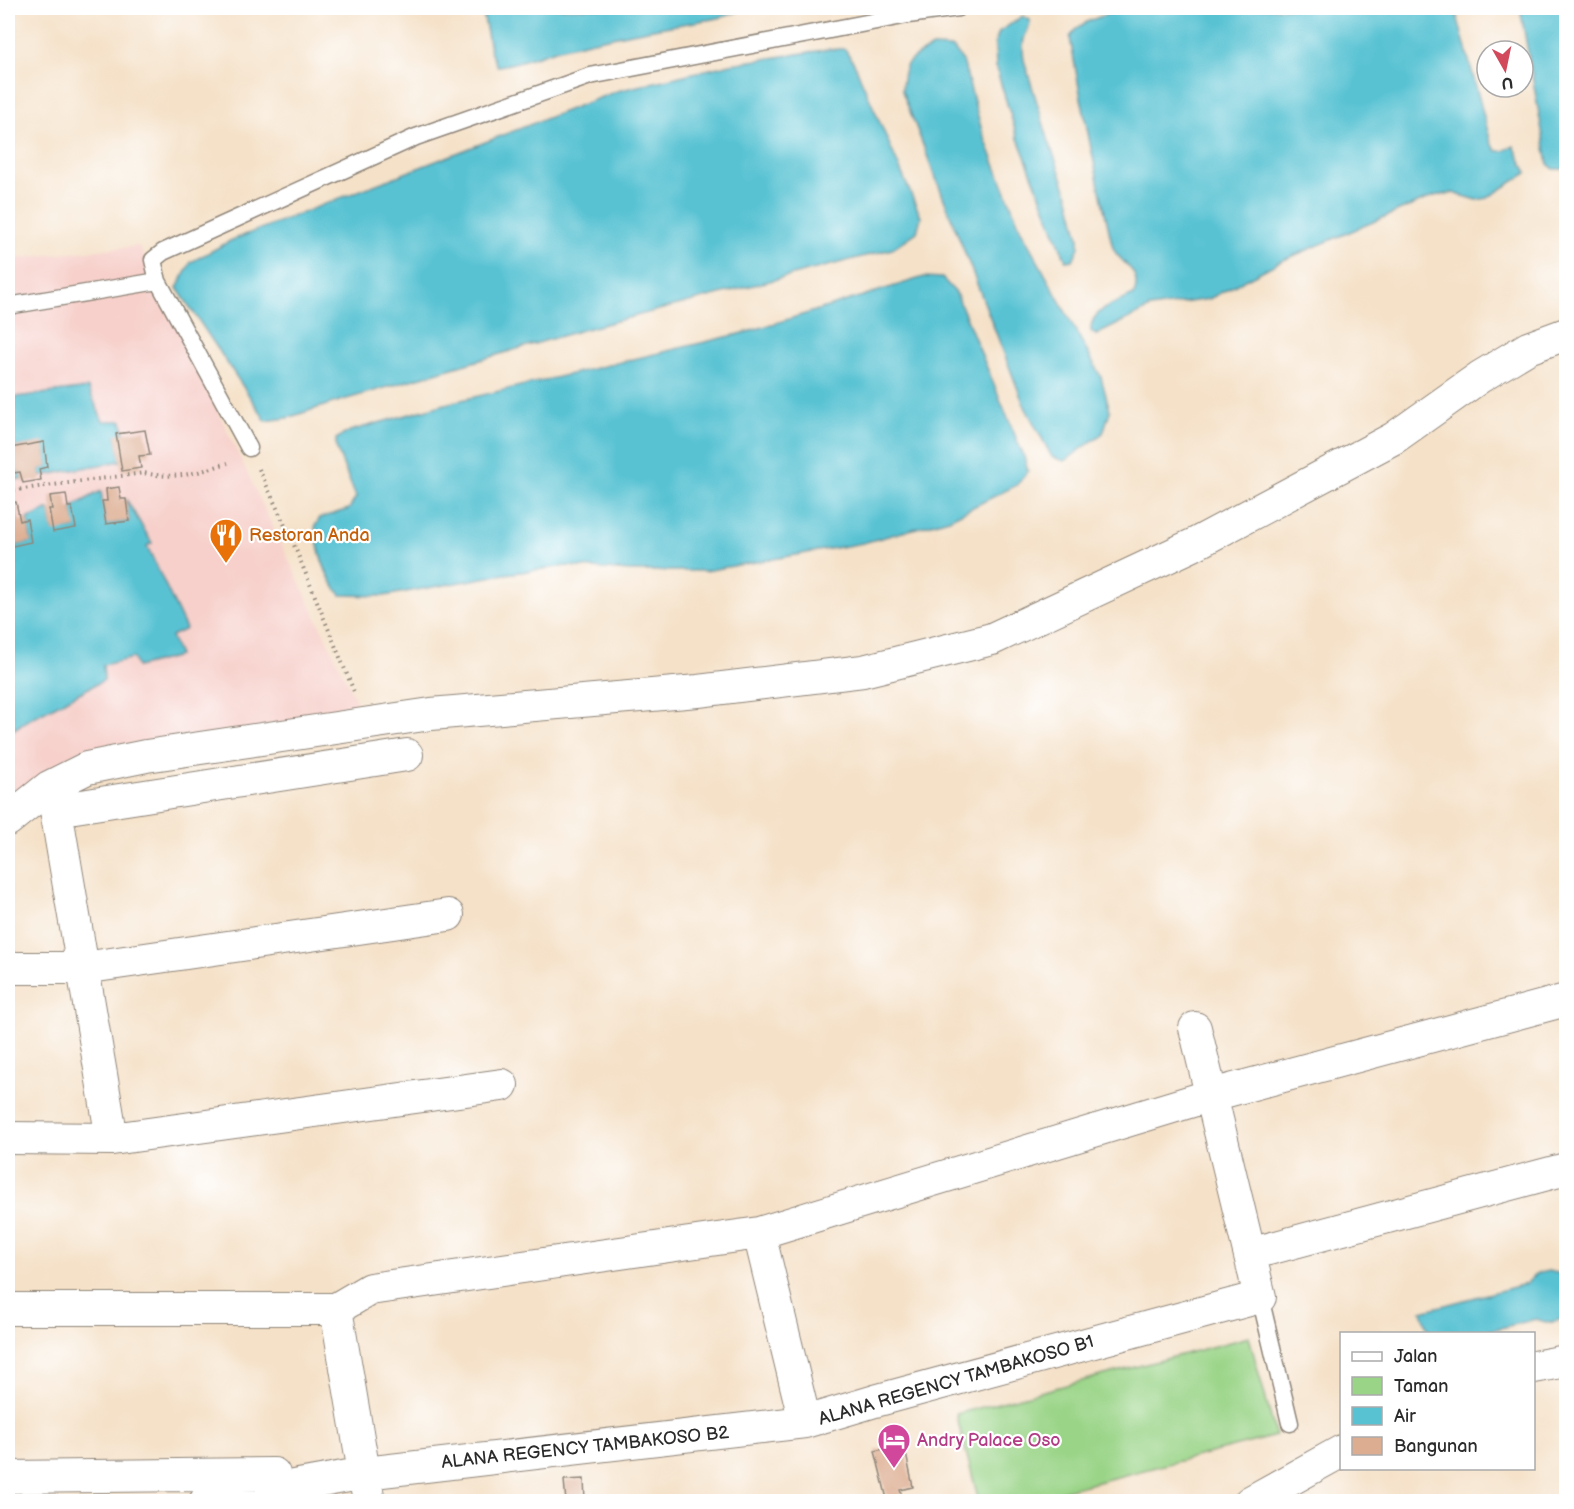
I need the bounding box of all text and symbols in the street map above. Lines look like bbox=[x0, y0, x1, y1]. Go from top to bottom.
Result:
north arrow bbox=[1475, 39, 1535, 99]
text: U bbox=[1500, 72, 1514, 93]
restaurant icon: Restoran Anda bbox=[208, 517, 244, 564]
place label: Restoran Anda bbox=[249, 525, 370, 546]
street label: ALANA REGENCY TAMBAKOSO B1 bbox=[816, 1331, 1096, 1430]
legend bbox=[1340, 1332, 1535, 1470]
text: Jalan bbox=[1394, 1346, 1437, 1367]
text: Taman bbox=[1394, 1376, 1448, 1397]
text: Air bbox=[1394, 1406, 1416, 1427]
street label: ALANA REGENCY TAMBAKOSO B2 bbox=[440, 1422, 730, 1473]
hotel icon: Andry Palace Oso bbox=[876, 1422, 912, 1469]
place label: Andry Palace Oso bbox=[917, 1430, 1061, 1451]
text: Bangunan bbox=[1394, 1436, 1478, 1457]

